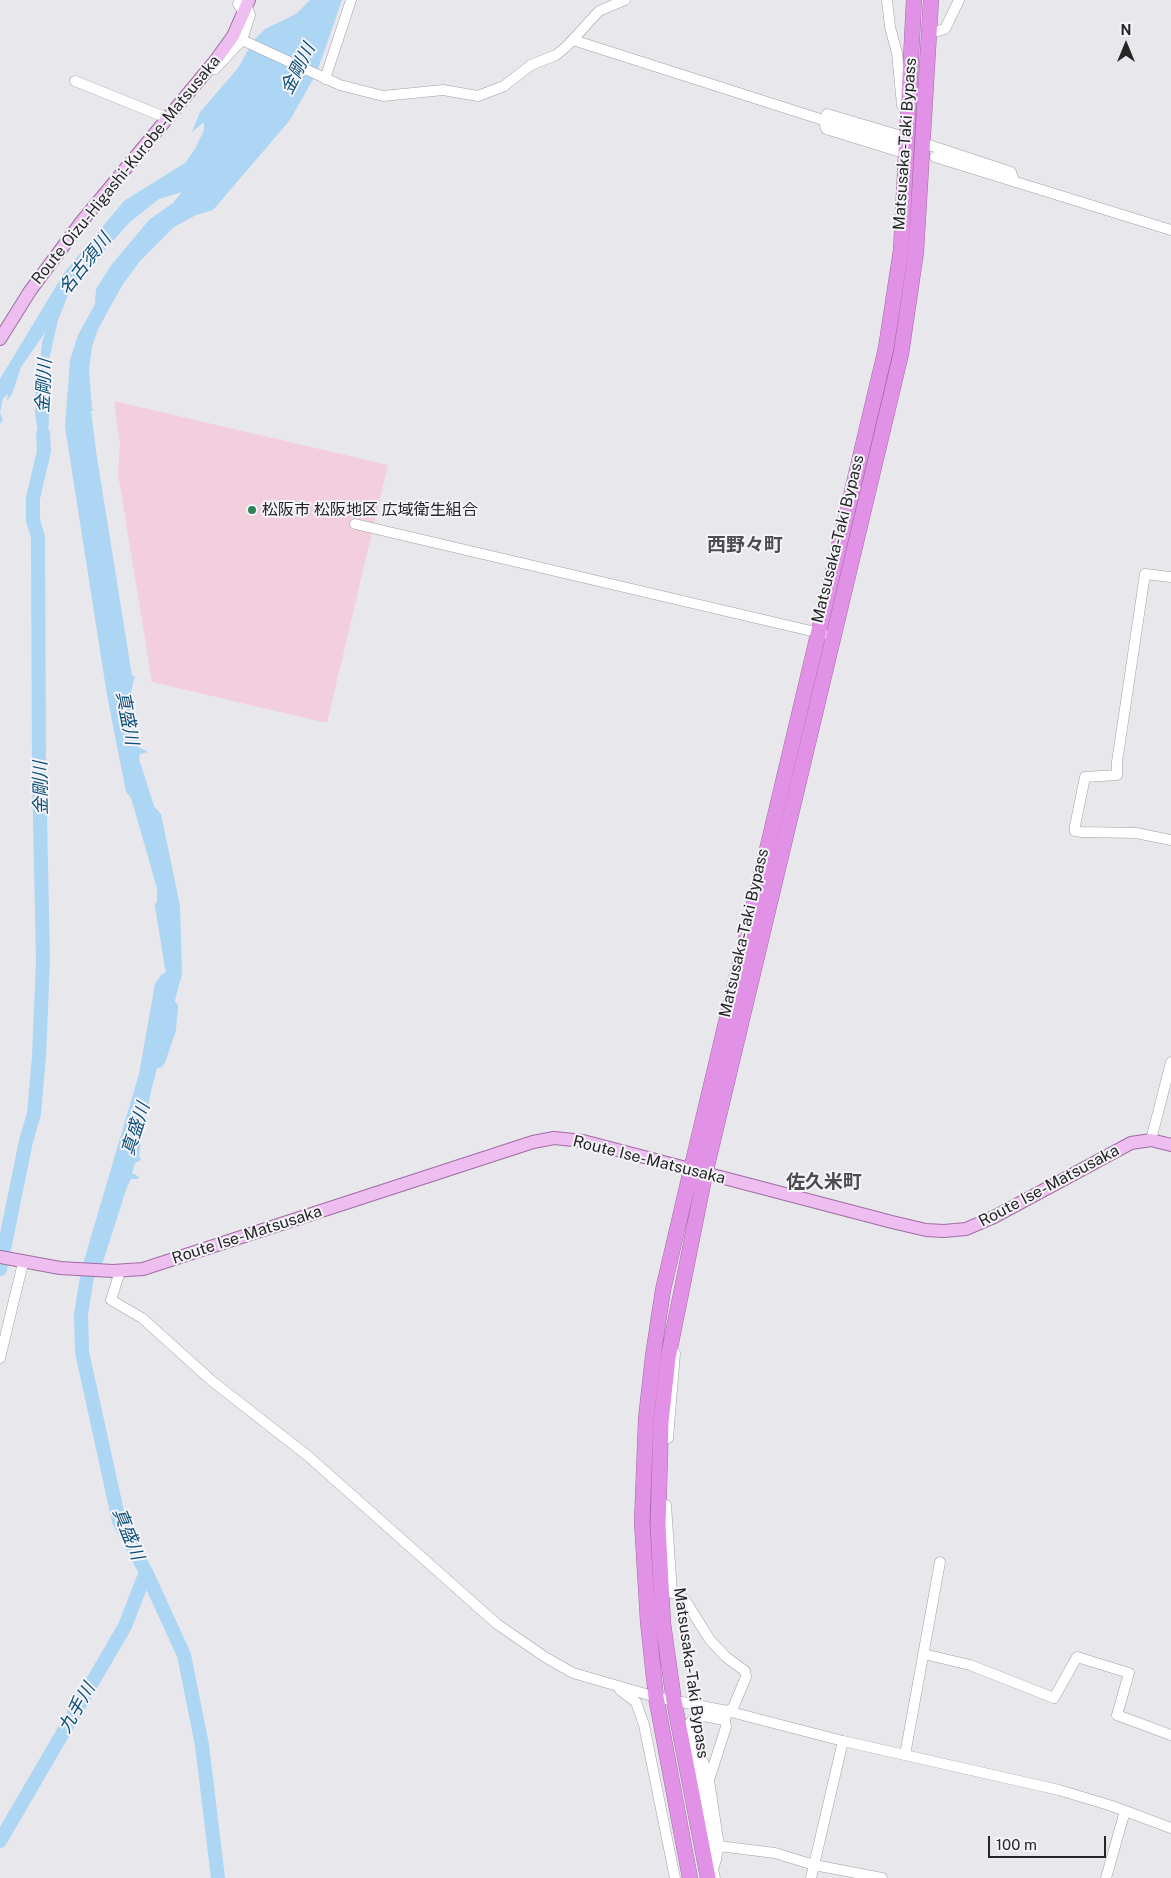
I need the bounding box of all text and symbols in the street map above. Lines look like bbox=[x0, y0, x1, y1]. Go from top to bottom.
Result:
north arrow bbox=[1101, 20, 1151, 70]
text: N bbox=[1121, 22, 1131, 38]
water label: 金剛川 bbox=[276, 40, 320, 98]
street label: Route Oizu-Higashi-Kurobe-Matsusaka bbox=[28, 52, 224, 288]
street label: Matsusaka-Taki Bypass bbox=[889, 57, 921, 231]
water label: 名古須川 bbox=[54, 229, 116, 299]
water label: 金剛川 bbox=[32, 358, 56, 414]
street label: Matsusaka-Taki Bypass bbox=[808, 453, 868, 625]
place label: 松阪市 松阪地区 広域衛生組合 bbox=[262, 500, 478, 520]
marker: 松阪市 松阪地区 広域衛生組合 bbox=[246, 504, 258, 516]
district label: 西野々町 bbox=[707, 534, 783, 556]
water label: 真盛川 bbox=[111, 689, 143, 747]
water label: 金剛川 bbox=[30, 761, 52, 815]
street label: Matsusaka-Taki Bypass bbox=[715, 847, 773, 1019]
water label: 真盛川 bbox=[117, 1100, 155, 1158]
street label: Route Ise-Matsusaka bbox=[571, 1132, 727, 1188]
street label: Route Ise-Matsusaka bbox=[975, 1141, 1123, 1231]
district label: 佐久米町 bbox=[786, 1171, 862, 1193]
street label: Route Ise-Matsusaka bbox=[170, 1202, 324, 1268]
water label: 真盛川 bbox=[108, 1505, 148, 1563]
street label: Matsusaka-Taki Bypass bbox=[669, 1586, 713, 1760]
water label: 九手川 bbox=[54, 1679, 100, 1737]
scale bar bbox=[991, 1826, 1108, 1858]
text: 100 m bbox=[996, 1836, 1037, 1853]

